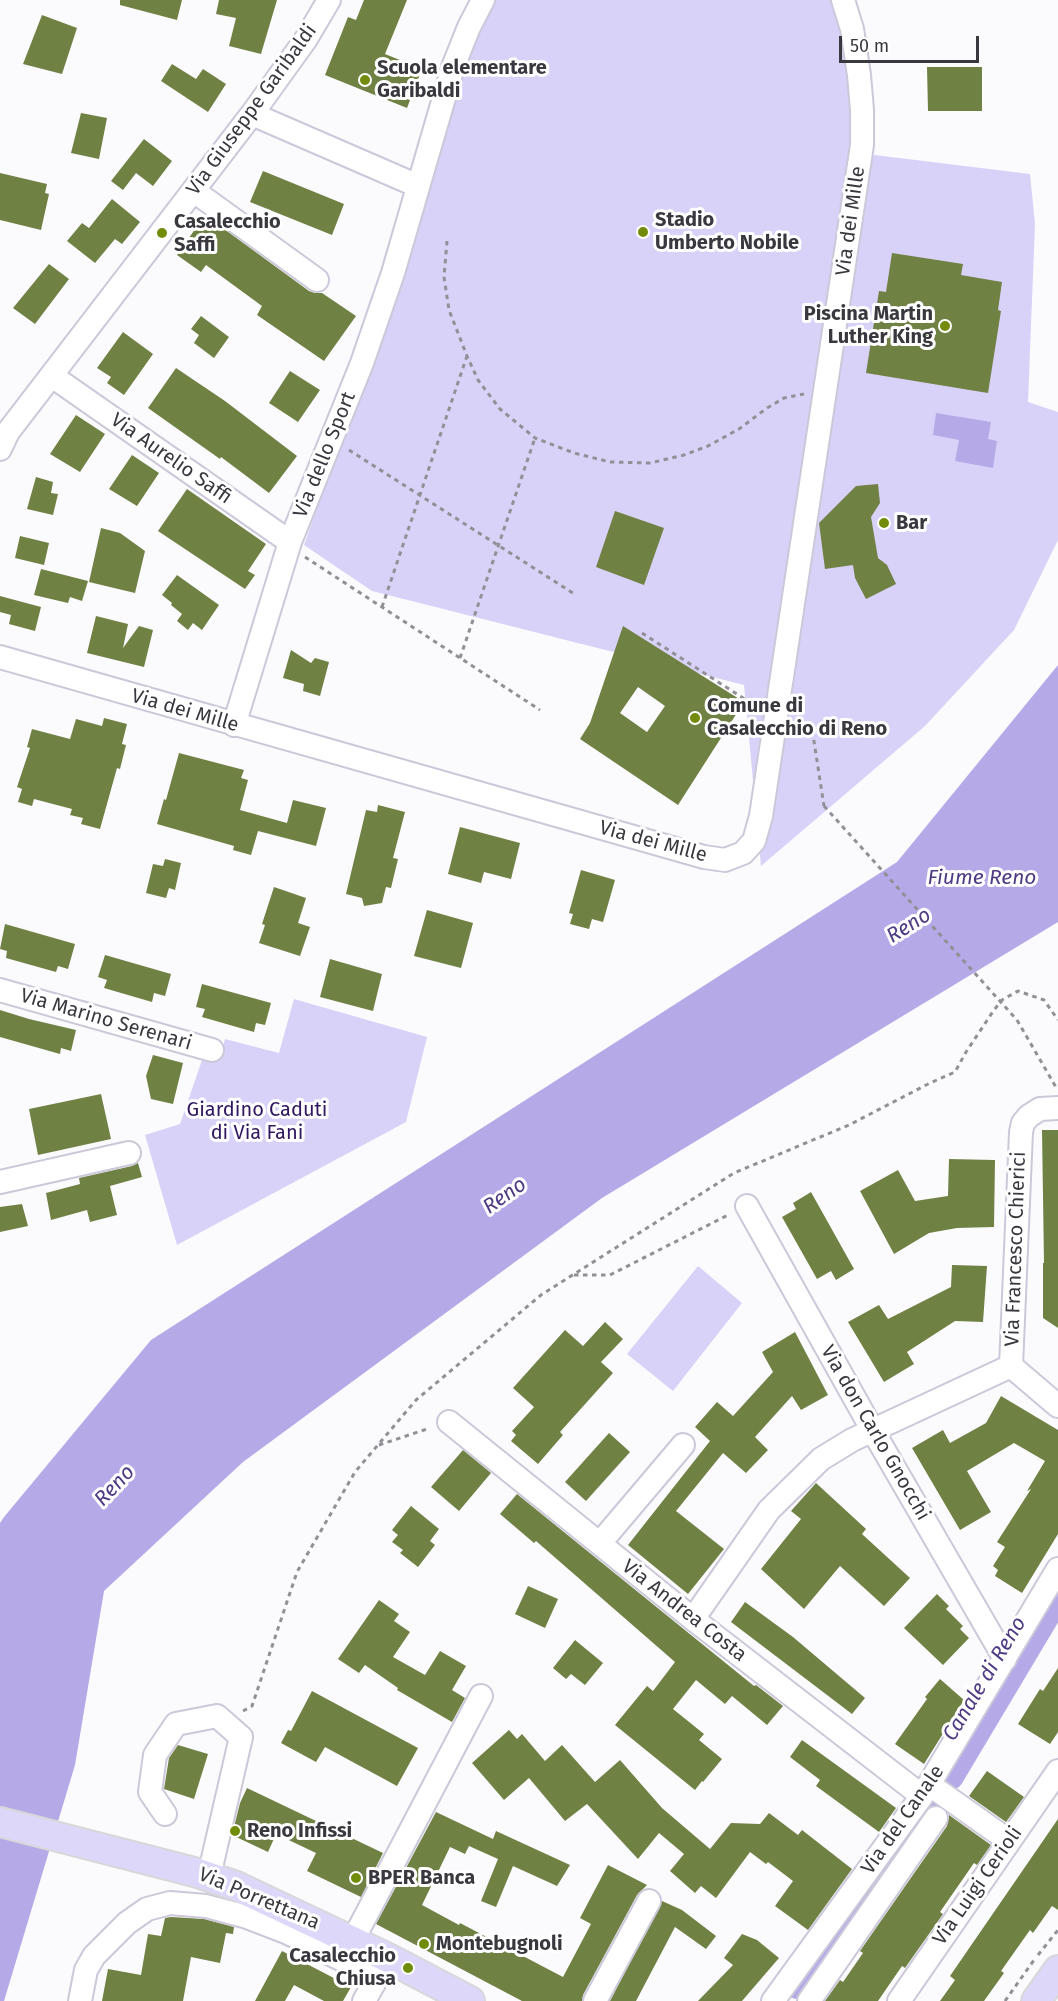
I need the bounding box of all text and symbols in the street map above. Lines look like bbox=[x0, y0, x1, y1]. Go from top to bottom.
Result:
street label: Via Giuseppe Garibaldi bbox=[182, 20, 322, 200]
scale bar bbox=[842, 24, 982, 62]
text: 50 m bbox=[850, 35, 889, 57]
place label: Scuola elementare Garibaldi bbox=[377, 56, 547, 103]
marker: Scuola elementare Garibaldi bbox=[358, 73, 372, 87]
street label: Via dei Mille bbox=[831, 165, 871, 277]
place label: Stadio Umberto Nobile bbox=[655, 208, 799, 255]
place label: Casalecchio Saffi bbox=[174, 210, 281, 257]
marker: Stadio Umberto Nobile bbox=[636, 225, 650, 239]
marker: Casalecchio Saffi bbox=[155, 226, 169, 240]
place label: Piscina Martin Luther King bbox=[804, 302, 933, 349]
marker: Piscina Martin Luther King bbox=[938, 319, 952, 333]
street label: Via dello Sport bbox=[289, 388, 361, 522]
street label: Via Aurelio Saffi bbox=[106, 408, 236, 510]
place label: Bar bbox=[896, 511, 927, 535]
marker: Bar bbox=[877, 516, 891, 530]
street label: Via dei Mille bbox=[129, 684, 241, 738]
place label: Comune di Casalecchio di Reno bbox=[707, 694, 887, 741]
marker: Comune di Casalecchio di Reno bbox=[688, 711, 702, 725]
street label: Via dei Mille bbox=[597, 816, 709, 868]
water label: Fiume Reno bbox=[928, 865, 1036, 891]
water label: Reno bbox=[882, 903, 936, 949]
street label: Via Marino Serenari bbox=[18, 984, 194, 1056]
park label: Giardino Caduti di Via Fani bbox=[187, 1098, 327, 1145]
street label: Via Francesco Chierici bbox=[1001, 1151, 1031, 1347]
water label: Reno bbox=[478, 1172, 532, 1220]
street label: Via don Carlo Gnocchi bbox=[815, 1341, 935, 1525]
water label: Reno bbox=[90, 1460, 140, 1512]
street label: Via Andrea Costa bbox=[617, 1555, 751, 1667]
water label: Canale di Reno bbox=[938, 1612, 1032, 1746]
street label: Via del Canale bbox=[856, 1761, 950, 1879]
place label: Reno Infissi bbox=[247, 1819, 352, 1843]
street label: Via Luigi Cerioli bbox=[928, 1822, 1028, 1950]
marker: Reno Infissi bbox=[228, 1824, 242, 1838]
street label: Via Porrettana bbox=[195, 1863, 323, 1935]
place label: BPER Banca bbox=[368, 1866, 475, 1890]
marker: BPER Banca bbox=[349, 1871, 363, 1885]
place label: Montebugnoli bbox=[436, 1932, 563, 1956]
marker: Montebugnoli bbox=[417, 1937, 431, 1951]
place label: Casalecchio Chiusa bbox=[289, 1944, 396, 1991]
marker: Casalecchio Chiusa bbox=[401, 1961, 415, 1975]

